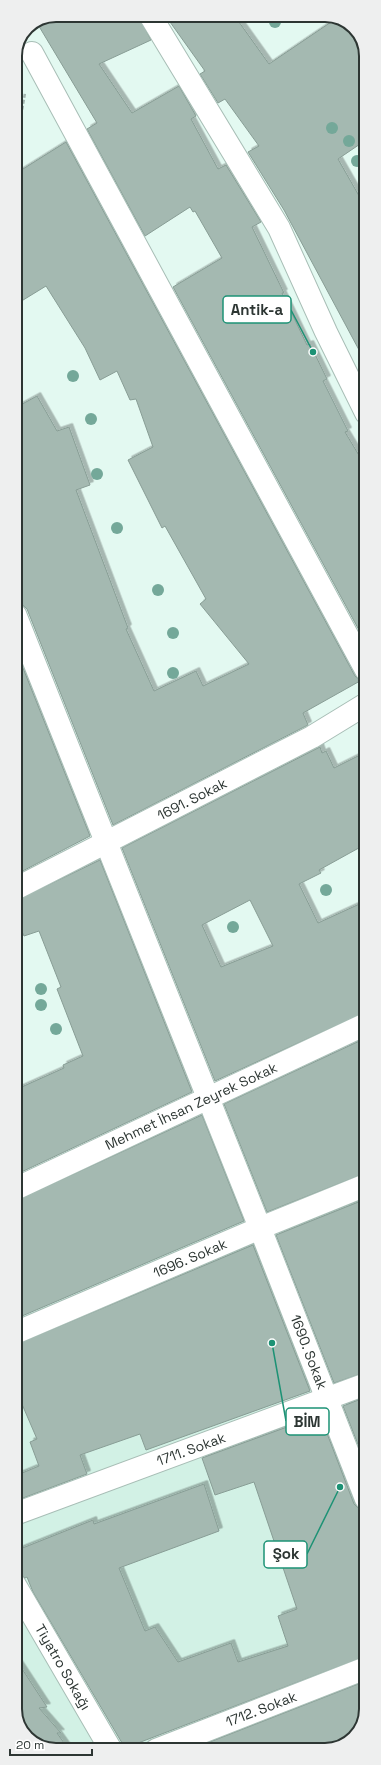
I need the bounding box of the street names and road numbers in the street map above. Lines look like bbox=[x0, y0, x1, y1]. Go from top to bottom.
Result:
street label: 1691. Sokak bbox=[154, 774, 230, 824]
street label: Mehmet İhsan Zeyrek Sokak bbox=[102, 1058, 280, 1154]
street label: 1696. Sokak bbox=[150, 1234, 230, 1282]
street label: 1690. Sokak bbox=[287, 1312, 332, 1392]
street label: 1711. Sokak bbox=[154, 1428, 228, 1470]
street label: Tiyatro Sokağı bbox=[31, 1621, 95, 1713]
street label: 1712. Sokak bbox=[223, 1687, 300, 1731]

